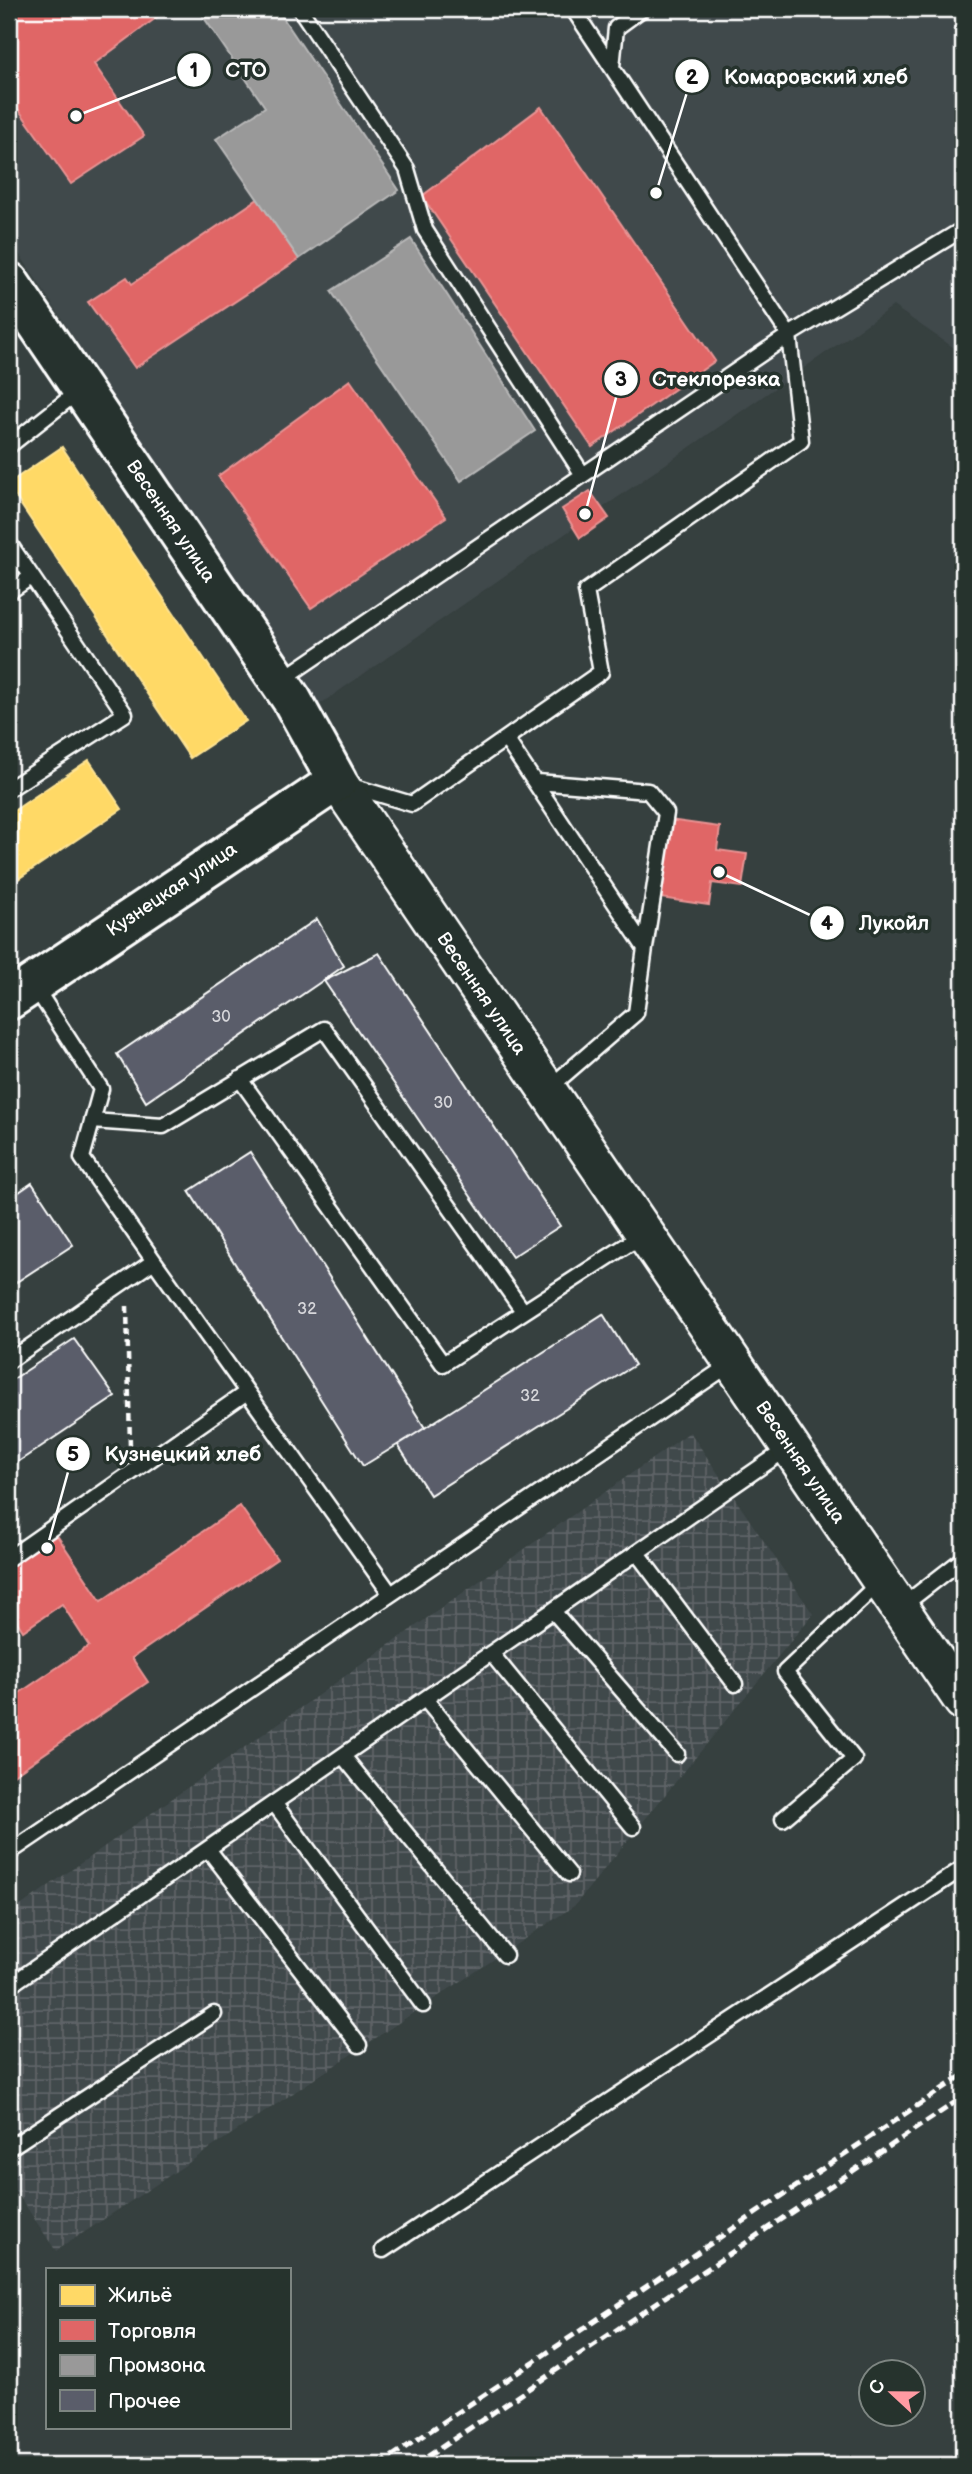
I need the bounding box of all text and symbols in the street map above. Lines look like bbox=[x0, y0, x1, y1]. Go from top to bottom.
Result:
callout: СТО bbox=[176, 49, 281, 91]
callout: Комаровский хлеб bbox=[675, 55, 922, 97]
text: 1 bbox=[190, 58, 198, 83]
text: СТО bbox=[225, 58, 267, 83]
text: 2 bbox=[686, 65, 699, 90]
text: Комаровский хлеб bbox=[724, 65, 908, 90]
callout: Стеклорезка bbox=[603, 358, 794, 400]
text: 3 bbox=[615, 367, 627, 392]
text: Стеклорезка bbox=[652, 367, 781, 392]
street label: Весенняя улица bbox=[121, 456, 221, 587]
street label: Кузнецкая улица bbox=[103, 838, 241, 942]
callout: Лукойл bbox=[810, 902, 943, 944]
text: 4 bbox=[821, 911, 834, 936]
text: Лукойл bbox=[858, 911, 929, 936]
street label: Весенняя улица bbox=[432, 928, 531, 1059]
house number: 30 bbox=[211, 1008, 231, 1027]
house number: 30 bbox=[433, 1094, 453, 1113]
house number: 32 bbox=[297, 1300, 317, 1319]
house number: 32 bbox=[520, 1387, 540, 1406]
street label: Весенняя улица bbox=[751, 1397, 850, 1528]
callout: Кузнецкий хлеб bbox=[55, 1433, 275, 1475]
text: 5 bbox=[67, 1442, 79, 1467]
text: Кузнецкий хлеб bbox=[105, 1442, 261, 1467]
legend bbox=[46, 2268, 290, 2428]
text: Жильё bbox=[108, 2283, 172, 2308]
text: Торговля bbox=[108, 2319, 196, 2344]
text: Промзона bbox=[108, 2353, 206, 2378]
north arrow bbox=[856, 2358, 926, 2428]
text: С bbox=[864, 2377, 891, 2398]
text: Прочее bbox=[108, 2389, 181, 2414]

